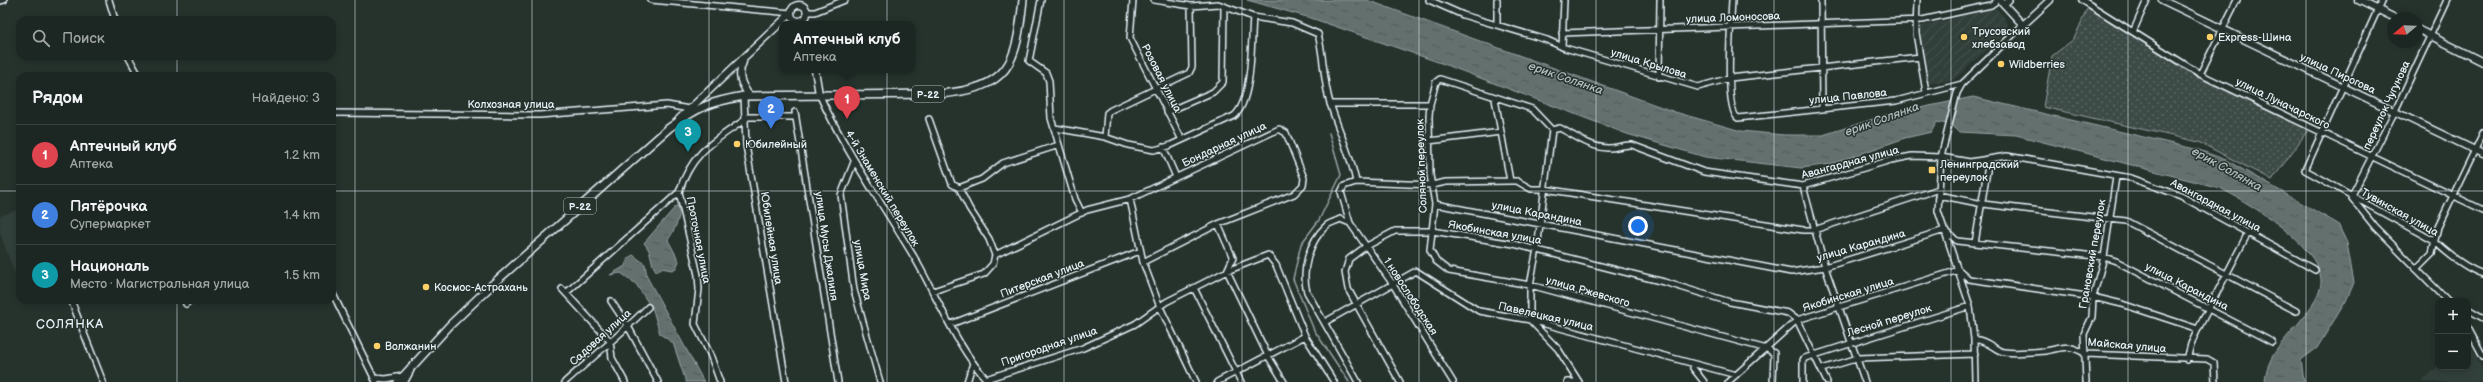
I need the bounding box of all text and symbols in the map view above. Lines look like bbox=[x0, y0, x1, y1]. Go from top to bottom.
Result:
street label: улица Ломоносова bbox=[1686, 9, 1781, 26]
north arrow bbox=[2387, 12, 2423, 48]
search box bbox=[16, 16, 336, 60]
popup bbox=[779, 21, 915, 73]
place label: Трусовский хлебзавод bbox=[1972, 25, 2030, 51]
icon: search bbox=[30, 27, 52, 49]
text: Поиск bbox=[62, 29, 105, 48]
text: Аптечный клуб bbox=[794, 30, 900, 49]
place label: Express-Шина bbox=[2218, 31, 2292, 44]
marker: Трусовский хлебзавод bbox=[1959, 32, 1969, 42]
marker: Express-Шина bbox=[2205, 32, 2215, 42]
street label: Розовая улица bbox=[1139, 42, 1185, 115]
street label: улица Крылова bbox=[1609, 46, 1689, 81]
text: Аптека bbox=[794, 49, 837, 65]
street label: улица Пирогова bbox=[2298, 50, 2378, 97]
place label: Wildberries bbox=[2009, 58, 2066, 71]
street label: переулок Чугунова bbox=[2360, 58, 2413, 152]
water label: ерик Солянка bbox=[1527, 59, 1605, 98]
marker: Wildberries bbox=[1996, 59, 2006, 69]
street label: улица Луначарского bbox=[2234, 75, 2332, 132]
pin: 1 bbox=[834, 86, 860, 119]
road number: Р-22 bbox=[912, 86, 944, 102]
street label: улица Павлова bbox=[1809, 86, 1888, 107]
text: Рядом bbox=[32, 88, 83, 108]
text: Найдено: 3 bbox=[252, 90, 320, 106]
pin: 2 bbox=[758, 96, 784, 129]
street label: Колхозная улица bbox=[468, 98, 555, 111]
water label: ерик Солянка bbox=[1843, 99, 1921, 140]
street label: Соляной переулок bbox=[1413, 118, 1430, 213]
pin: 3 bbox=[675, 119, 701, 152]
street label: Бондарная улица bbox=[1180, 119, 1269, 170]
street label: 4-й Знаменский переулок bbox=[843, 128, 923, 249]
text: Аптечный клуб bbox=[70, 137, 177, 156]
place label: Юбилейный bbox=[745, 138, 807, 151]
marker: Юбилейный bbox=[732, 139, 742, 149]
street label: Авангардная улица bbox=[1799, 143, 1901, 182]
water label: ерик Солянка bbox=[2189, 144, 2264, 195]
text: 1 bbox=[42, 147, 48, 163]
text: 1.2 km bbox=[284, 147, 320, 163]
text: Аптека bbox=[70, 156, 113, 172]
place label: Ленинградский переулок bbox=[1939, 158, 2019, 184]
marker: Ленинградский переулок bbox=[1927, 165, 1937, 175]
street label: Авангардная улица bbox=[2167, 176, 2264, 235]
street label: Тувинская улица bbox=[2359, 186, 2441, 239]
street label: улица Мусы Джалиля bbox=[812, 190, 841, 302]
street label: Юбилейная улица bbox=[758, 191, 785, 286]
street label: Проточная улица bbox=[684, 195, 713, 285]
text: Пятёрочка bbox=[70, 197, 147, 216]
road number: Р-22 bbox=[564, 198, 596, 214]
street label: улица Карандина bbox=[1491, 198, 1584, 229]
street label: Грановский переулок bbox=[2076, 198, 2109, 310]
text: 2 bbox=[41, 207, 49, 223]
text: 1.4 km bbox=[284, 207, 320, 223]
text: Супермаркет bbox=[70, 216, 151, 232]
your location bbox=[1628, 216, 1648, 236]
street label: Якобинская улица bbox=[1447, 218, 1543, 247]
street label: улица Карандина bbox=[1815, 226, 1907, 264]
street label: улица Мира bbox=[851, 239, 874, 302]
street label: 1 новослободская bbox=[1381, 255, 1441, 338]
street label: Питерская улица bbox=[998, 256, 1086, 300]
text: Националь bbox=[70, 257, 149, 276]
street label: улица Карандина bbox=[2143, 260, 2231, 313]
text: 3 bbox=[41, 267, 49, 283]
text: 1.5 km bbox=[284, 267, 320, 283]
street label: улица Ржевского bbox=[1545, 273, 1631, 310]
street label: Якобинская улица bbox=[1801, 274, 1896, 315]
text: Место · Магистральная улица bbox=[70, 276, 249, 292]
place label: Космос-Астрахань bbox=[434, 281, 528, 294]
marker: Космос-Астрахань bbox=[421, 282, 431, 292]
map controls bbox=[2435, 298, 2471, 370]
button: + bbox=[2435, 298, 2471, 334]
street label: Павелецкая улица bbox=[1497, 299, 1595, 334]
street label: Лесной переулок bbox=[1844, 301, 1933, 340]
street label: Садовая улица bbox=[567, 306, 634, 368]
district label: СОЛЯНКА bbox=[36, 316, 104, 332]
street label: Пригородная улица bbox=[999, 324, 1099, 369]
button: − bbox=[2435, 334, 2471, 370]
street label: Майская улица bbox=[2087, 336, 2167, 355]
place label: Волжанин bbox=[385, 340, 436, 353]
marker: Волжанин bbox=[372, 341, 382, 351]

